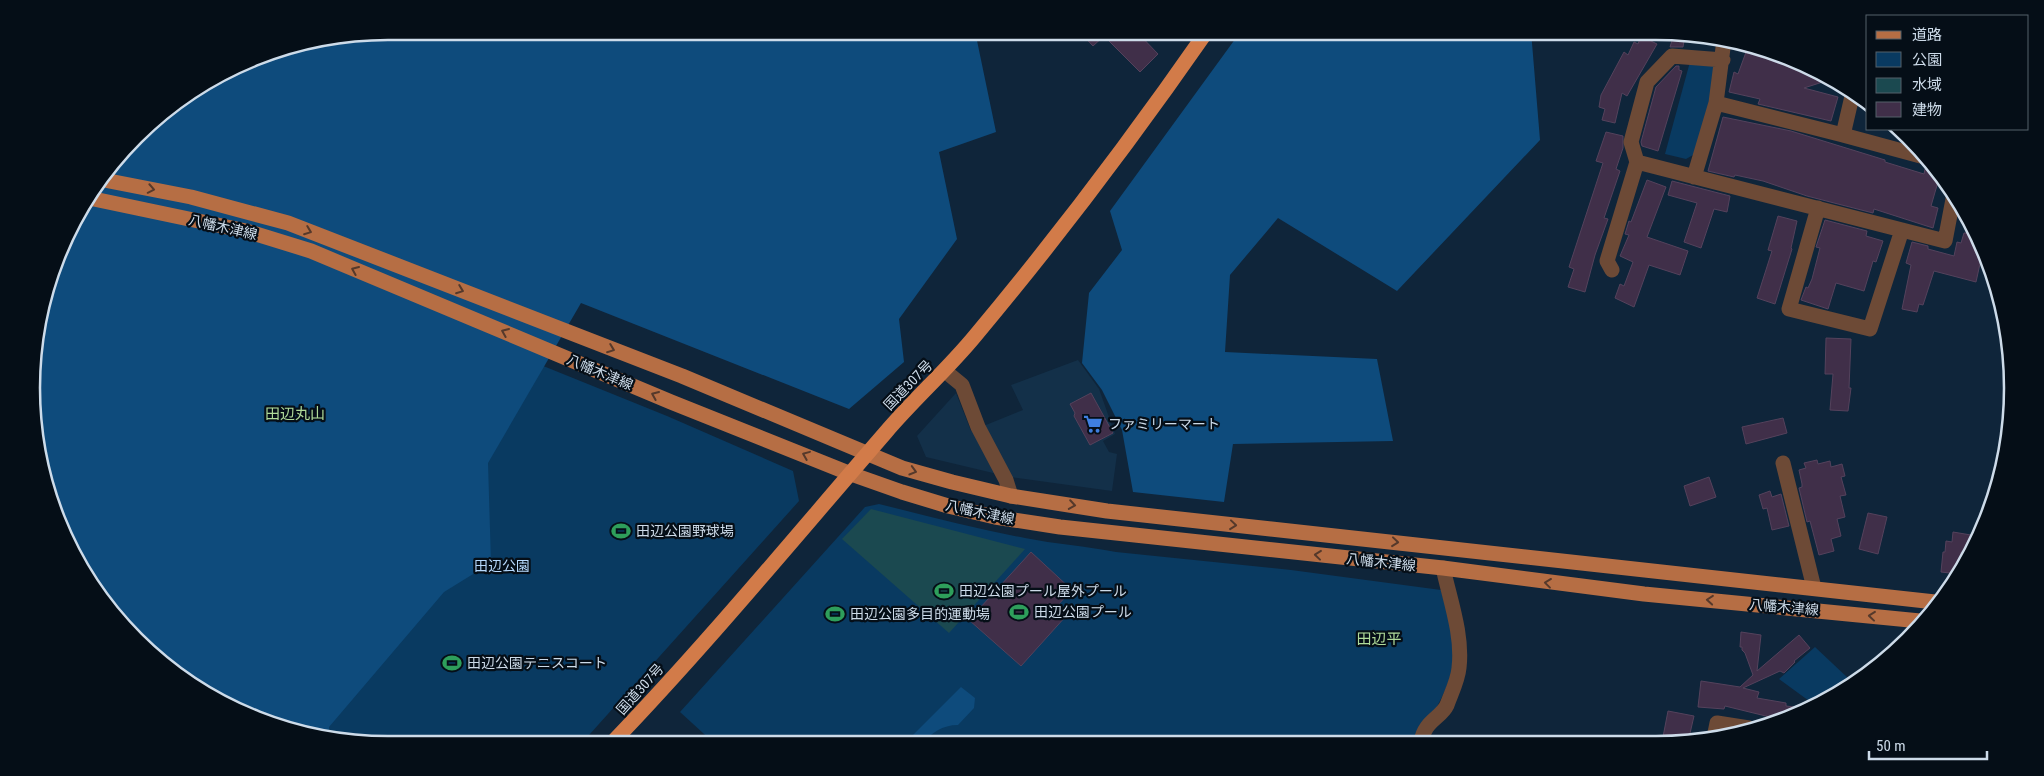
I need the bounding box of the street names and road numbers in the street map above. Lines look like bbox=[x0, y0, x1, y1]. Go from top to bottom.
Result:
street label: 八幡木津線 bbox=[187, 211, 259, 243]
street label: 八幡木津線 bbox=[565, 351, 635, 393]
street label: 国道307号 bbox=[880, 357, 936, 413]
street label: 八幡木津線 bbox=[944, 497, 1016, 527]
street label: 八幡木津線 bbox=[1345, 550, 1417, 574]
street label: 八幡木津線 bbox=[1748, 596, 1820, 618]
street label: 国道307号 bbox=[613, 660, 667, 718]

